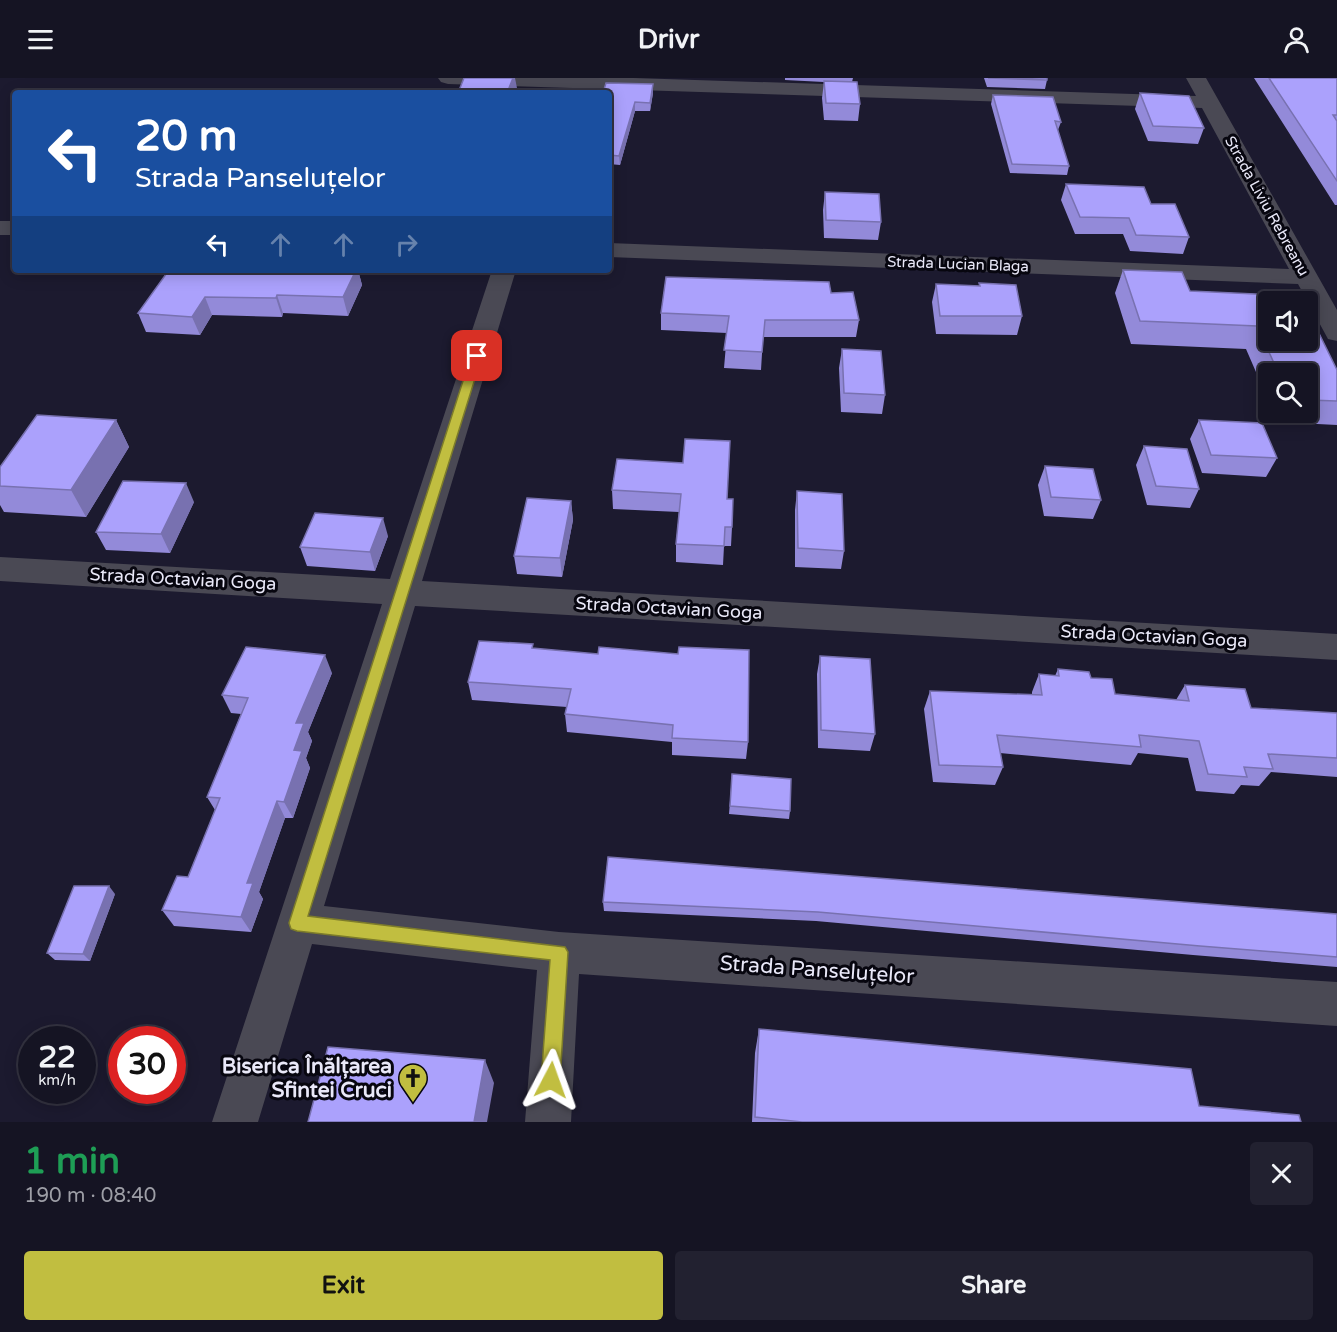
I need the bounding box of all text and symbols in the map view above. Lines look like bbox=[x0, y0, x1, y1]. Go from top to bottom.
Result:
icon: menu bbox=[24, 23, 57, 56]
text: Drivr bbox=[638, 23, 699, 56]
icon: person bbox=[1280, 23, 1313, 56]
text: 20 m bbox=[135, 111, 237, 162]
icon: left bbox=[36, 114, 114, 192]
street label: Strada Liviu Rebreanu bbox=[1221, 133, 1313, 279]
text: Strada Panseluțelor bbox=[135, 162, 385, 195]
icon: left bbox=[201, 228, 234, 261]
icon: ahead bbox=[264, 228, 297, 261]
icon: ahead bbox=[327, 228, 360, 261]
icon: right bbox=[390, 228, 423, 261]
street label: Strada Lucian Blaga bbox=[887, 253, 1029, 275]
map controls bbox=[1258, 291, 1318, 423]
button: sound bbox=[1258, 291, 1318, 351]
pin bbox=[451, 330, 502, 381]
icon: arrive bbox=[460, 339, 493, 372]
button: search bbox=[1258, 363, 1318, 423]
street label: Strada Octavian Goga bbox=[89, 563, 277, 595]
street label: Strada Octavian Goga bbox=[575, 592, 763, 624]
street label: Strada Octavian Goga bbox=[1060, 620, 1248, 652]
street label: Strada Panseluțelor bbox=[719, 951, 915, 989]
speed limit sign: 30 bbox=[108, 1026, 186, 1104]
text: 22 bbox=[38, 1039, 76, 1076]
position arrow bbox=[519, 1048, 583, 1112]
place label: Biserica Înălțarea Sfintei Cruci bbox=[222, 1054, 392, 1103]
church icon: Biserica Înălțarea Sfintei Cruci bbox=[397, 1062, 429, 1104]
text: km/h bbox=[38, 1071, 76, 1089]
text: 1 min bbox=[24, 1140, 120, 1183]
button: close bbox=[1250, 1142, 1313, 1205]
text: 190 m · 08:40 bbox=[24, 1184, 156, 1208]
button: Exit bbox=[24, 1251, 663, 1320]
button: Share bbox=[675, 1251, 1313, 1320]

